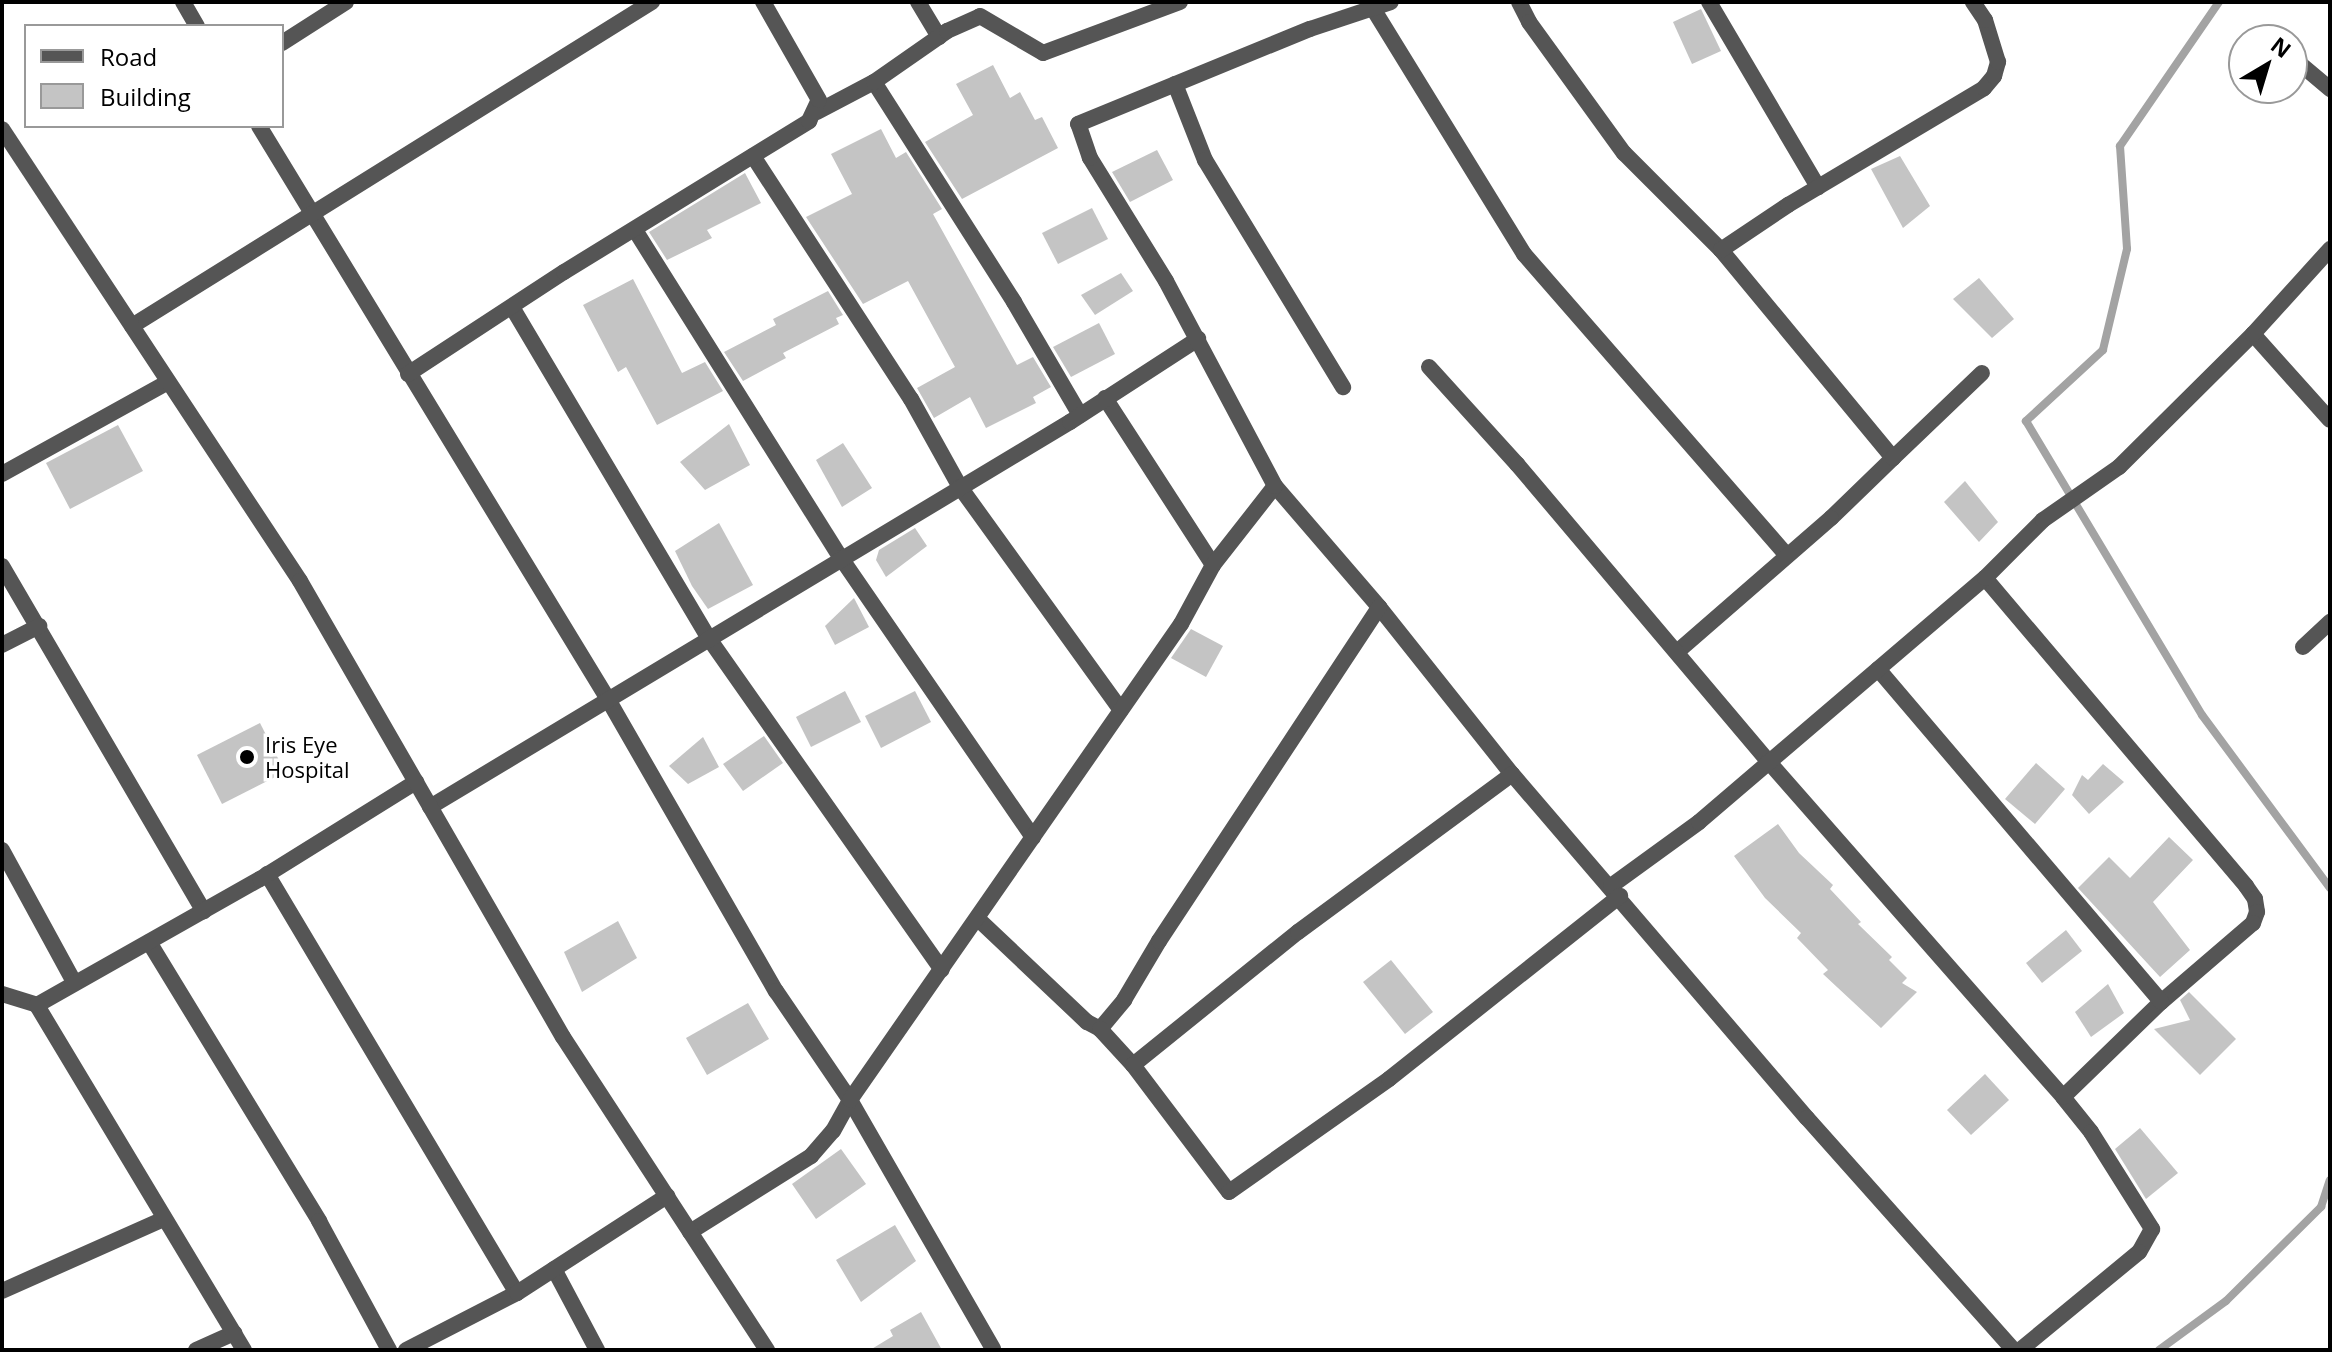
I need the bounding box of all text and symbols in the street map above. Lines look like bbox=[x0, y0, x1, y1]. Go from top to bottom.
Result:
legend bbox=[24, 24, 284, 128]
north arrow bbox=[2228, 24, 2308, 104]
text: N bbox=[2265, 29, 2298, 64]
text: Road bbox=[100, 40, 157, 73]
text: Building bbox=[100, 80, 191, 113]
place label: Iris Eye Hospital bbox=[265, 731, 350, 782]
marker: Iris Eye Hospital bbox=[236, 746, 258, 768]

